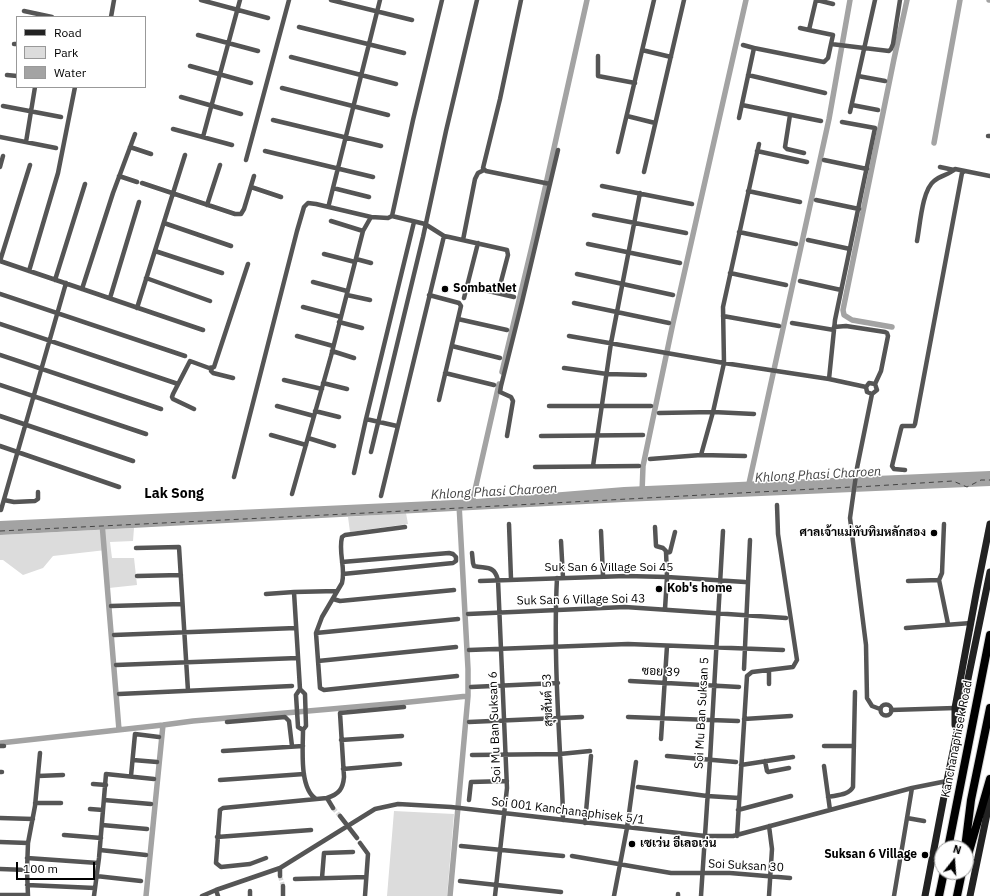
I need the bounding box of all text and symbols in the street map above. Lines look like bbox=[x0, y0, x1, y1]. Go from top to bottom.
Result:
legend bbox=[16, 16, 146, 88]
text: Road bbox=[54, 25, 82, 40]
text: Park bbox=[54, 45, 78, 60]
text: Water bbox=[54, 65, 86, 80]
place label: SombatNet bbox=[453, 282, 517, 296]
marker: SombatNet bbox=[440, 284, 450, 294]
water label: Khlong Phasi Charoen bbox=[754, 464, 882, 486]
water label: Khlong Phasi Charoen bbox=[430, 481, 558, 503]
district label: Lak Song bbox=[144, 486, 204, 502]
place label: ศาลเจ้าแม่ทับทิมหลักสอง bbox=[799, 526, 926, 540]
marker: ศาลเจ้าแม่ทับทิมหลักสอง bbox=[929, 528, 939, 538]
street label: Suk San 6 Village Soi 45 bbox=[545, 561, 673, 575]
place label: Kob's home bbox=[667, 582, 732, 596]
marker: Kob's home bbox=[654, 584, 664, 594]
street label: Suk San 6 Village Soi 43 bbox=[516, 592, 646, 608]
street label: Soi Mu Ban Suksan 5 bbox=[692, 657, 712, 769]
street label: ซอย 39 bbox=[641, 664, 681, 680]
street label: Soi Mu Ban Suksan 6 bbox=[486, 671, 504, 783]
street label: สุขสันต์ 53 bbox=[540, 673, 556, 727]
street label: Kanchanaphisek Road bbox=[939, 679, 975, 799]
street label: Soi 001 Kanchanaphisek 5/1 bbox=[490, 794, 646, 828]
place label: เซเว่น อีเลอเว่น bbox=[640, 837, 717, 851]
marker: เซเว่น อีเลอเว่น bbox=[627, 839, 637, 849]
north arrow bbox=[934, 840, 974, 880]
text: N bbox=[951, 842, 963, 857]
place label: Suksan 6 Village bbox=[824, 848, 917, 862]
marker: Suksan 6 Village bbox=[920, 850, 930, 860]
scale bar bbox=[18, 854, 97, 880]
street label: Soi Suksan 30 bbox=[708, 857, 784, 875]
text: 100 m bbox=[23, 861, 58, 876]

